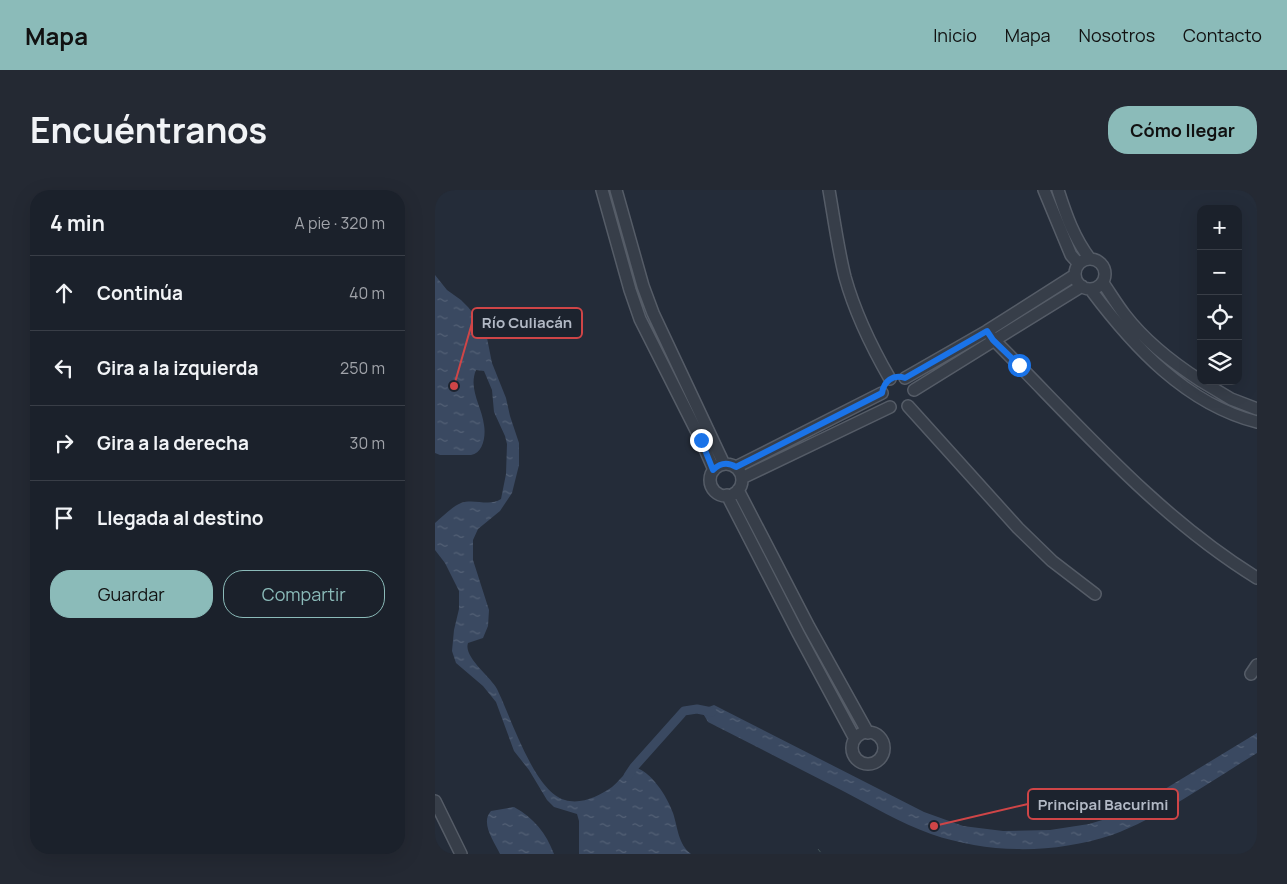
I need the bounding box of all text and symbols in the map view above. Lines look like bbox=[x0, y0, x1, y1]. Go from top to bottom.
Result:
text: Mapa bbox=[25, 19, 88, 52]
text: Inicio bbox=[933, 23, 977, 47]
text: Mapa bbox=[1005, 23, 1051, 47]
text: Nosotros bbox=[1079, 23, 1155, 47]
text: Contacto bbox=[1183, 23, 1262, 47]
text: Encuéntranos bbox=[30, 106, 267, 154]
button: Cómo llegar bbox=[1108, 106, 1257, 154]
map controls bbox=[1197, 205, 1242, 385]
button: + bbox=[1197, 205, 1242, 250]
text: 4 min bbox=[50, 209, 105, 237]
text: A pie · 320 m bbox=[295, 212, 385, 234]
button: − bbox=[1197, 250, 1242, 295]
icon: ahead bbox=[50, 279, 78, 307]
text: Continúa bbox=[97, 280, 183, 306]
text: 40 m bbox=[349, 282, 385, 304]
button: locate bbox=[1197, 295, 1242, 340]
callout: Río Culiacán bbox=[472, 308, 582, 338]
text: Río Culiacán bbox=[482, 312, 572, 333]
button: layers bbox=[1197, 340, 1242, 385]
icon: left bbox=[50, 354, 78, 382]
route start bbox=[1008, 354, 1031, 377]
text: Gira a la izquierda bbox=[97, 355, 258, 381]
text: 250 m bbox=[340, 357, 385, 379]
icon: right bbox=[50, 429, 78, 457]
route end bbox=[690, 429, 713, 452]
text: Gira a la derecha bbox=[97, 430, 249, 456]
text: 30 m bbox=[350, 432, 385, 454]
icon: arrive bbox=[50, 504, 78, 532]
text: Llegada al destino bbox=[97, 505, 264, 531]
button: Guardar bbox=[50, 570, 213, 618]
button: Compartir bbox=[223, 570, 385, 618]
callout: Principal Bacurimi bbox=[1028, 789, 1178, 819]
text: Principal Bacurimi bbox=[1038, 794, 1168, 815]

